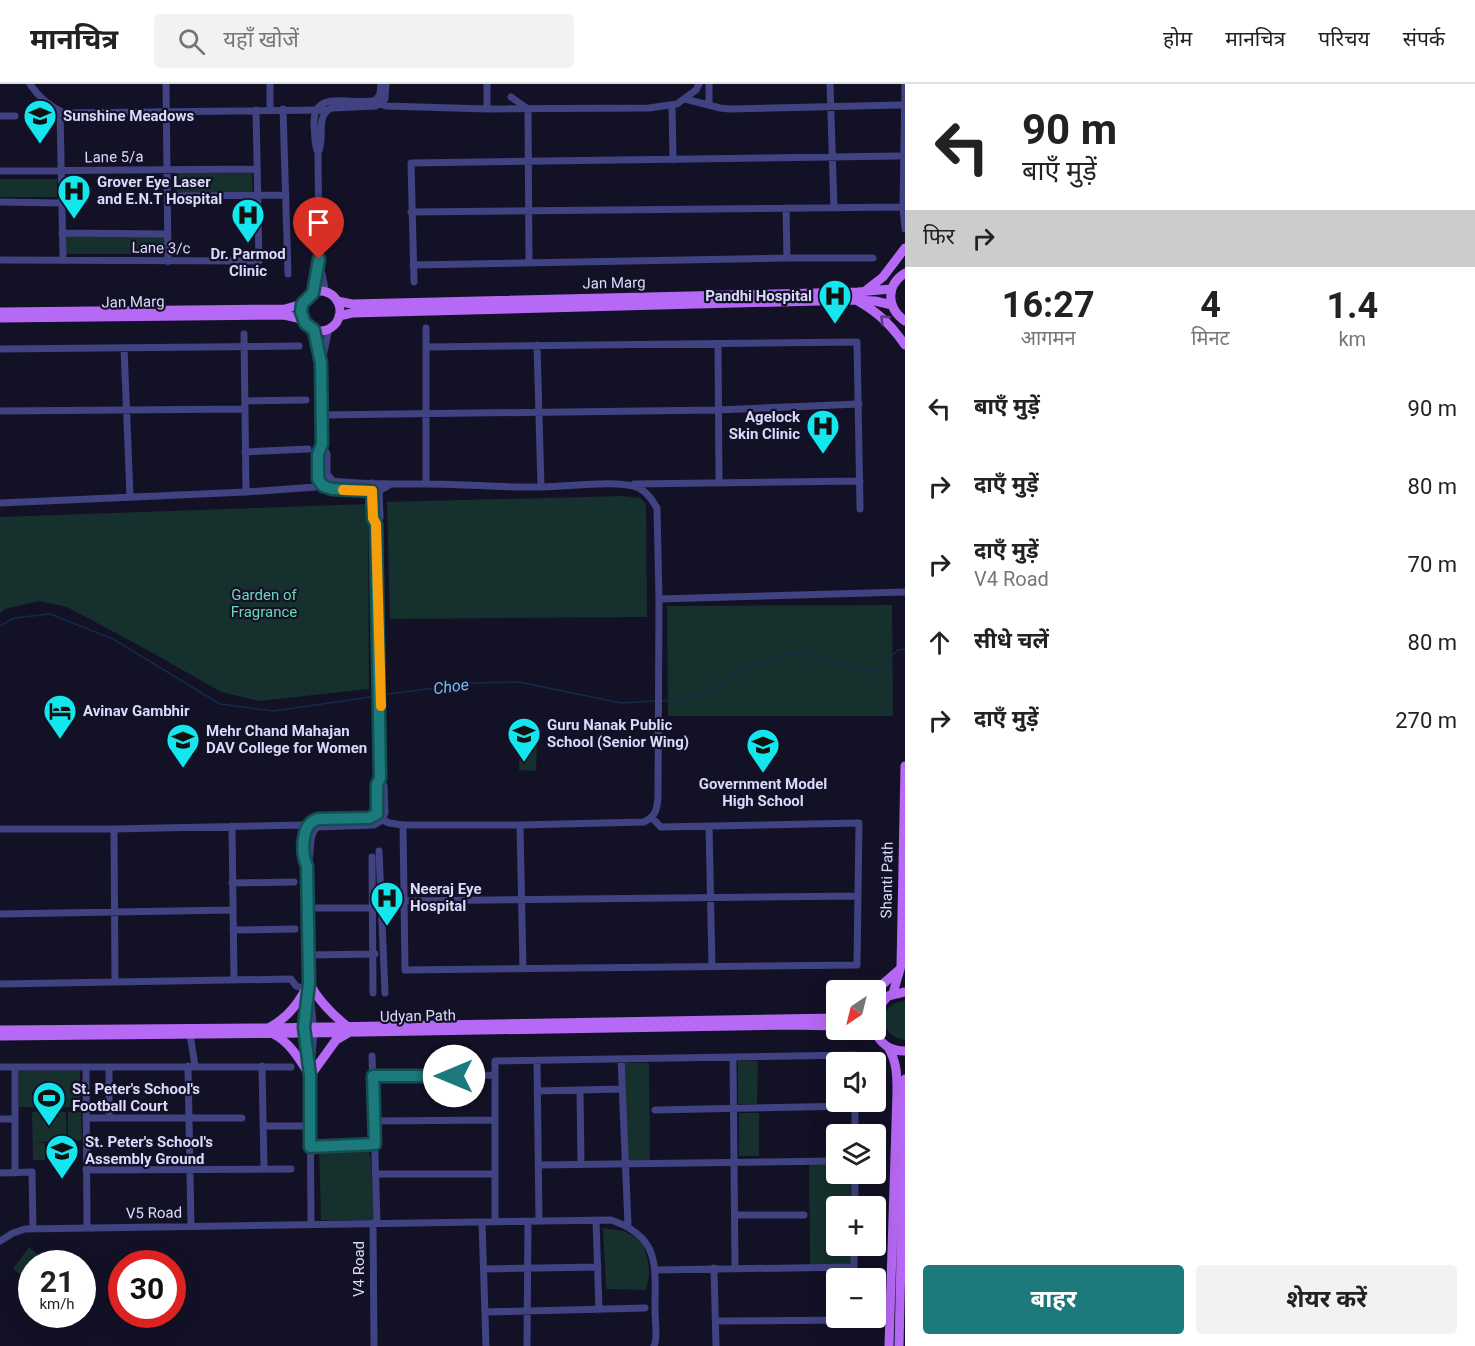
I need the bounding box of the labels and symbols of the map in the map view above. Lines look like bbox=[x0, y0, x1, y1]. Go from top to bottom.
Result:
school or university icon: Sunshine Meadows bbox=[22, 98, 58, 145]
place label: Sunshine Meadows bbox=[63, 107, 195, 125]
street label: Lane 5/a bbox=[84, 147, 144, 167]
hospital icon: Grover Eye Laser and E.N.T Hospital bbox=[56, 173, 92, 220]
place label: Grover Eye Laser and E.N.T Hospital bbox=[97, 173, 222, 208]
hospital icon: Dr. Parmod Clinic bbox=[230, 197, 266, 244]
pin bbox=[293, 197, 344, 259]
street label: Lane 3/c bbox=[132, 238, 191, 258]
place label: Dr. Parmod Clinic bbox=[210, 245, 286, 280]
street label: Jan Marg bbox=[582, 273, 646, 293]
hospital icon: Pandhi Hospital bbox=[817, 278, 853, 325]
place label: Pandhi Hospital bbox=[705, 287, 812, 305]
street label: Jan Marg bbox=[101, 292, 165, 312]
one-way arrow bbox=[880, 315, 890, 326]
place label: Agelock Skin Clinic bbox=[729, 408, 801, 443]
hospital icon: Agelock Skin Clinic bbox=[805, 408, 841, 455]
park label: Garden of Fragrance bbox=[231, 586, 298, 621]
water label: Choe bbox=[432, 675, 470, 698]
hotel icon: Avinav Gambhir bbox=[42, 693, 78, 740]
place label: Avinav Gambhir bbox=[83, 702, 190, 720]
school or university icon: Guru Nanak Public School (Senior Wing) bbox=[506, 716, 542, 763]
place label: Guru Nanak Public School (Senior Wing) bbox=[547, 716, 689, 751]
school or university icon: Mehr Chand Mahajan DAV College for Women bbox=[165, 722, 201, 769]
place label: Mehr Chand Mahajan DAV College for Women bbox=[206, 722, 367, 757]
school or university icon: Government Model High School bbox=[745, 727, 781, 774]
place label: Government Model High School bbox=[699, 775, 827, 810]
street label: Shanti Path bbox=[877, 842, 897, 918]
hospital icon: Neeraj Eye Hospital bbox=[369, 880, 405, 927]
place label: Neeraj Eye Hospital bbox=[410, 880, 482, 915]
north arrow bbox=[826, 980, 886, 1040]
street label: Udyan Path bbox=[380, 1006, 456, 1026]
position arrow bbox=[422, 1044, 486, 1108]
sports icon: St. Peter's School's Football Court bbox=[31, 1080, 67, 1127]
place label: St. Peter's School's Football Court bbox=[72, 1080, 200, 1115]
school or university icon: St. Peter's School's Assembly Ground bbox=[44, 1133, 80, 1180]
place label: St. Peter's School's Assembly Ground bbox=[85, 1133, 213, 1168]
street label: V5 Road bbox=[126, 1204, 182, 1222]
street label: V4 Road bbox=[350, 1241, 368, 1297]
speed limit sign: 30 bbox=[108, 1250, 186, 1328]

